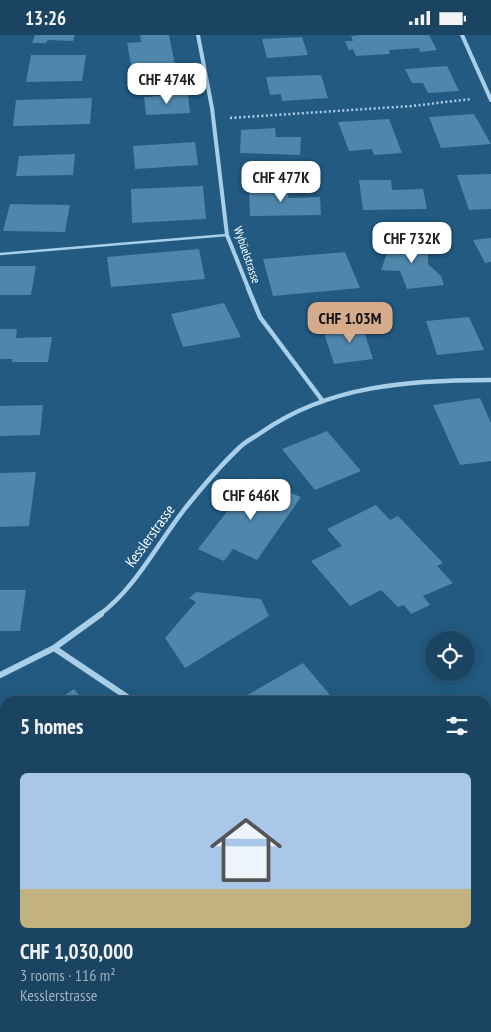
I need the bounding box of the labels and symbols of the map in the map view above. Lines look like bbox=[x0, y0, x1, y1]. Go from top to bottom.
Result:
pin: CHF 474K bbox=[115, 63, 219, 105]
pin: CHF 477K bbox=[229, 161, 333, 203]
pin: CHF 732K bbox=[360, 221, 464, 264]
street label: Wybüelstrasse bbox=[231, 224, 264, 285]
pin: CHF 1.03M bbox=[293, 301, 407, 344]
pin: CHF 646K bbox=[199, 479, 303, 521]
street label: Kesslerstrasse bbox=[121, 501, 179, 571]

